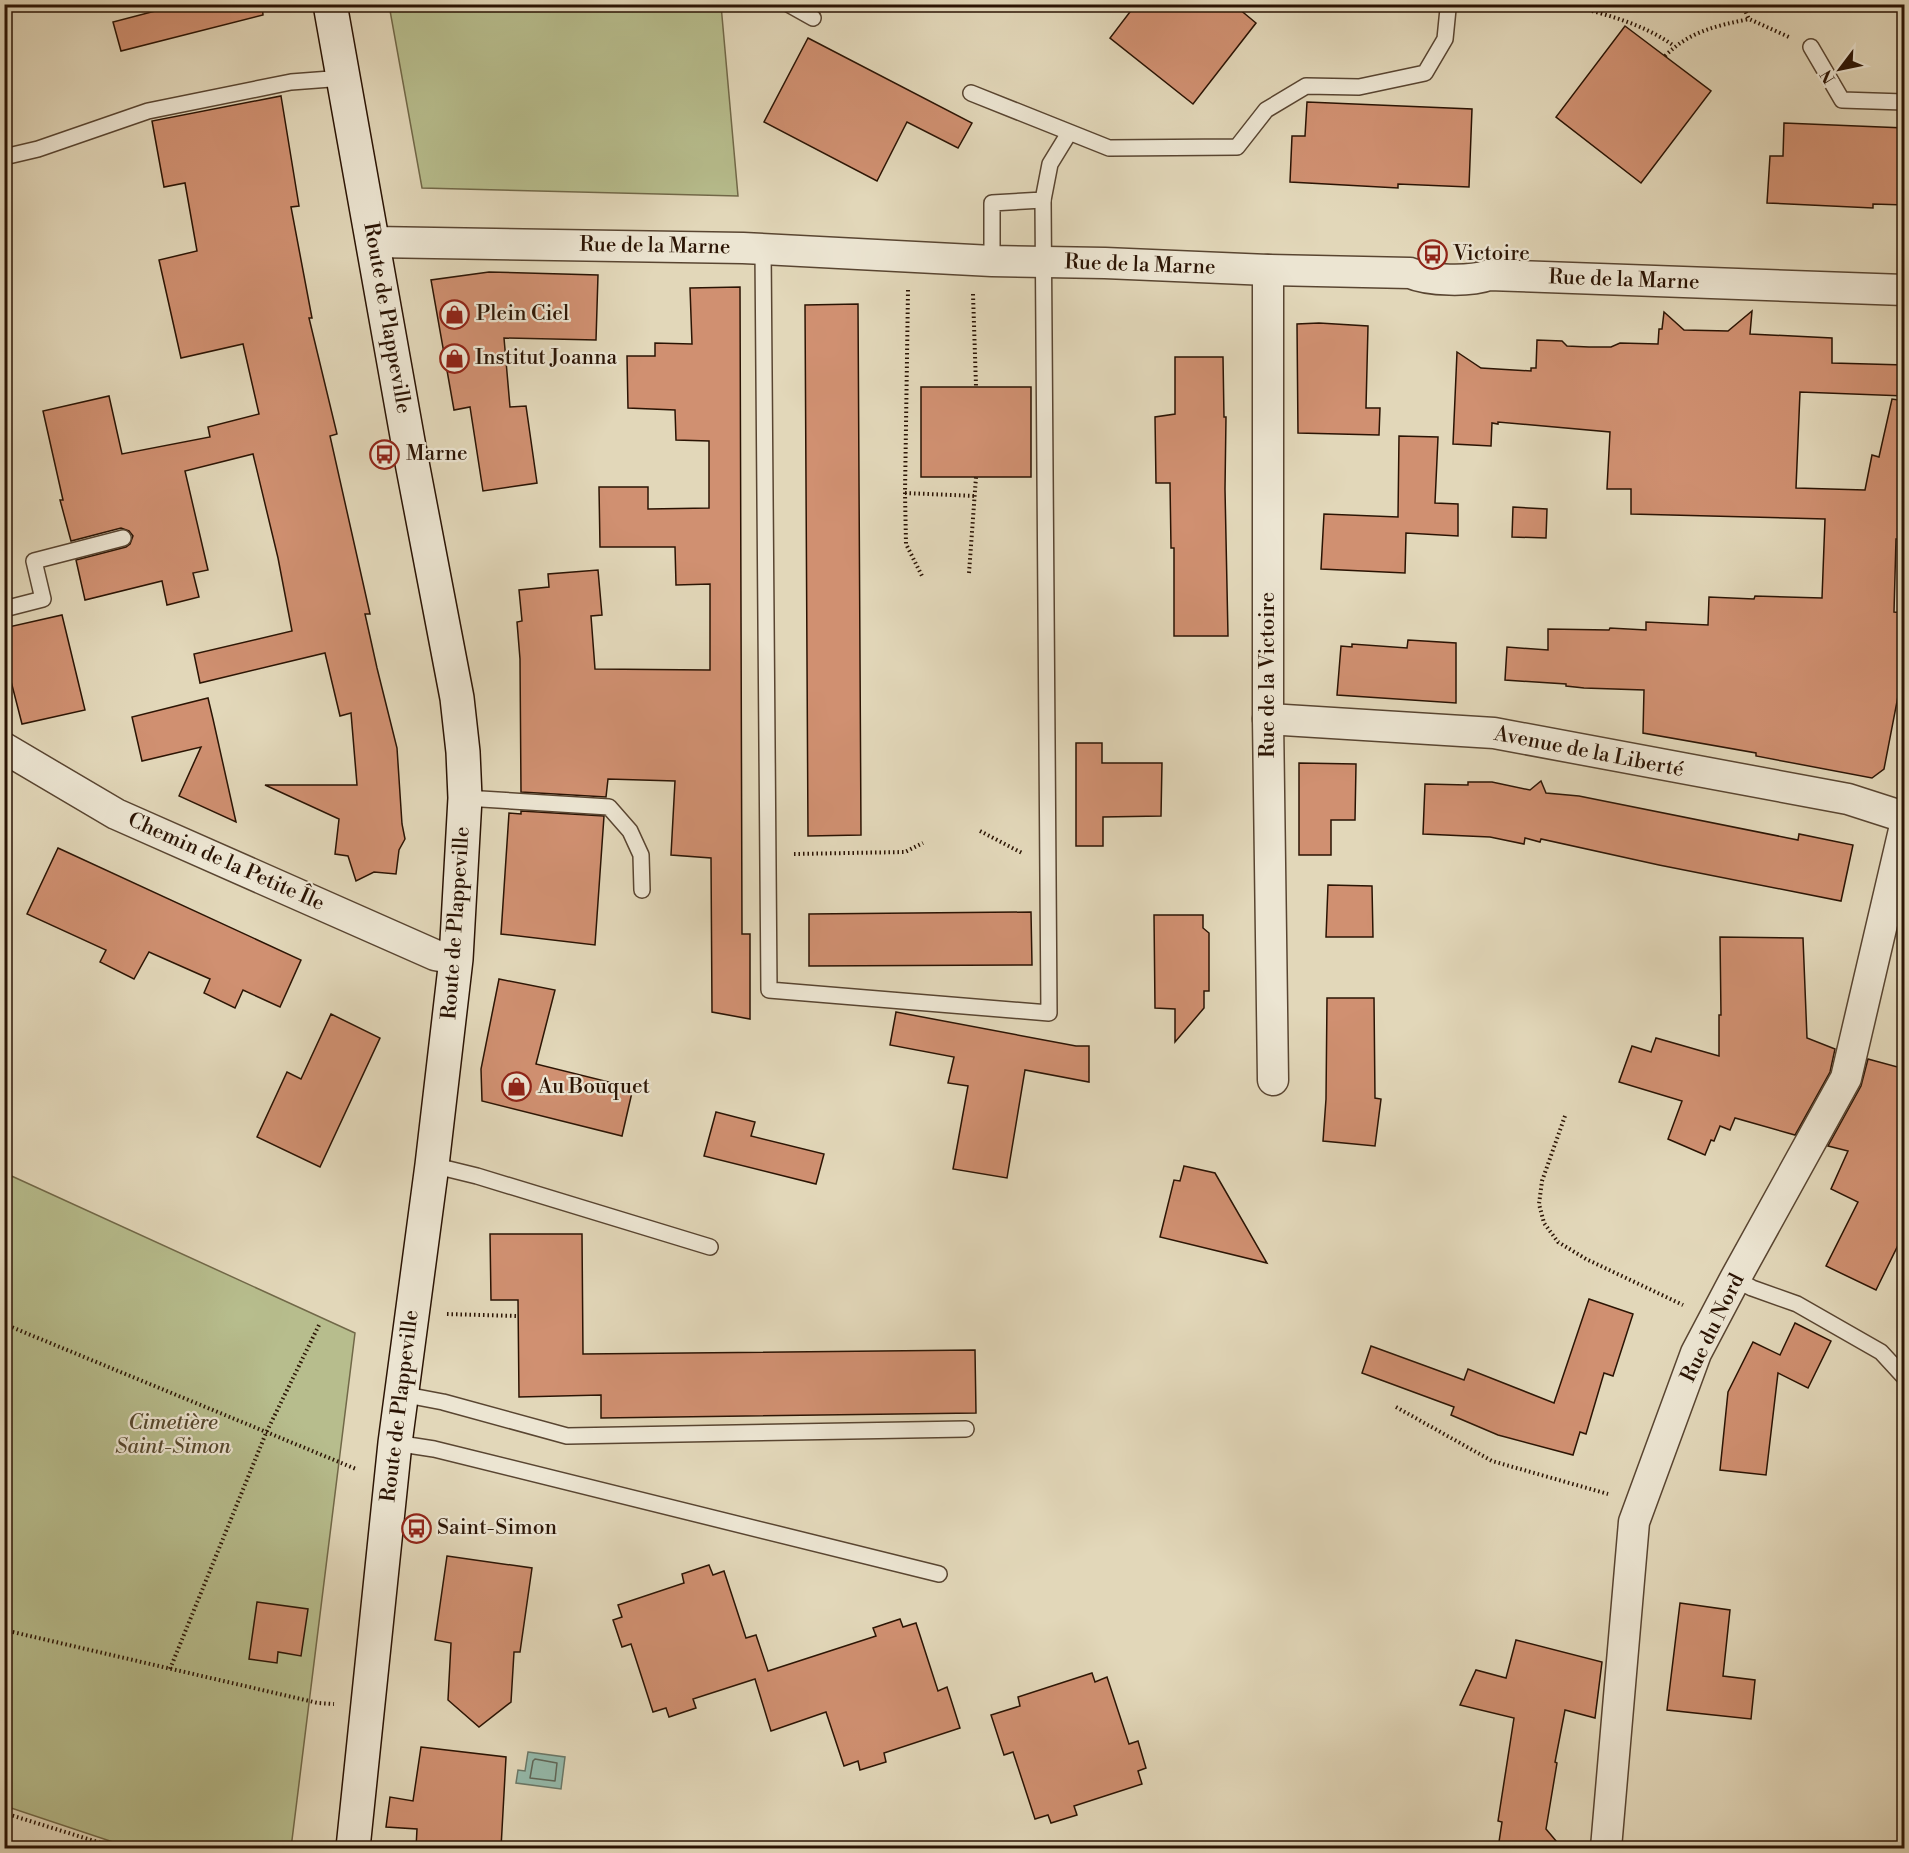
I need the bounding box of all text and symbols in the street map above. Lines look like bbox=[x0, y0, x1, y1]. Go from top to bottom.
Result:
north arrow bbox=[1810, 39, 1870, 99]
text: N bbox=[1816, 65, 1840, 87]
street label: Route de Plappeville bbox=[357, 220, 417, 416]
street label: Rue de la Marne bbox=[579, 232, 731, 260]
bus stop icon: Victoire bbox=[1416, 238, 1448, 270]
place label: Victoire bbox=[1452, 241, 1530, 267]
street label: Rue de la Marne bbox=[1064, 249, 1216, 281]
street label: Rue de la Marne bbox=[1548, 264, 1700, 296]
shop icon: Plein Ciel bbox=[439, 298, 471, 330]
place label: Plein Ciel bbox=[476, 301, 569, 327]
shop icon: Institut Joanna bbox=[438, 342, 470, 374]
place label: Institut Joanna bbox=[475, 345, 618, 371]
bus stop icon: Marne bbox=[369, 438, 401, 470]
place label: Marne bbox=[406, 441, 468, 467]
street label: Rue de la Victoire bbox=[1255, 592, 1281, 758]
street label: Avenue de la Liberté bbox=[1491, 721, 1686, 783]
street label: Chemin de la Petite Île bbox=[124, 805, 329, 917]
street label: Route de Plappeville bbox=[436, 826, 476, 1020]
shop icon: Au Bouquet bbox=[501, 1071, 533, 1103]
place label: Au Bouquet bbox=[537, 1074, 651, 1100]
street label: Rue du Nord bbox=[1676, 1269, 1750, 1387]
street label: Route de Plappeville bbox=[375, 1308, 425, 1504]
park label: Cimetière Saint-Simon bbox=[115, 1410, 231, 1460]
bus stop icon: Saint-Simon bbox=[400, 1512, 432, 1544]
place label: Saint-Simon bbox=[437, 1515, 558, 1541]

